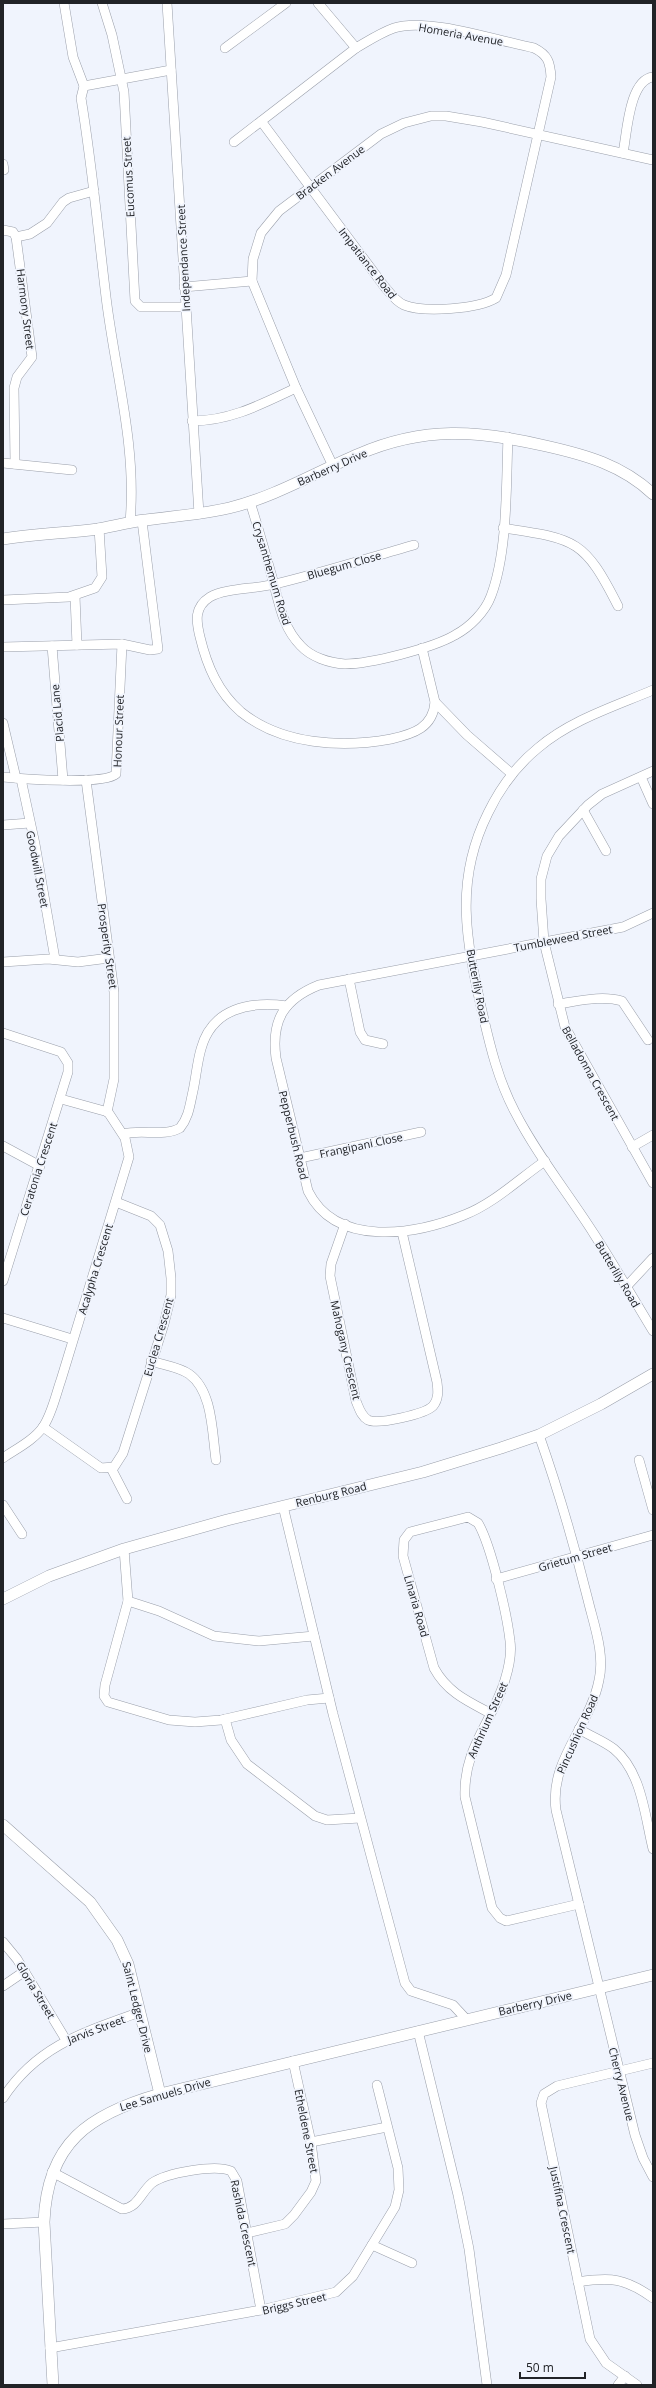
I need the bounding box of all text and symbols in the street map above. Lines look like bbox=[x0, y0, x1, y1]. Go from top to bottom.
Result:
street label: Homeria Avenue bbox=[418, 19, 504, 49]
street label: Eucomus Street bbox=[118, 136, 138, 218]
street label: Bracken Avenue bbox=[292, 141, 368, 203]
street label: Independance Street bbox=[173, 204, 193, 312]
street label: Impatiance Road bbox=[336, 224, 400, 302]
street label: Harmony Street bbox=[14, 268, 38, 350]
street label: Barberry Drive bbox=[295, 445, 369, 489]
street label: Crysanthemum Road bbox=[249, 519, 295, 627]
street label: Bluegum Close bbox=[305, 547, 383, 583]
street label: Placid Lane bbox=[47, 683, 67, 743]
street label: Honour Street bbox=[109, 694, 127, 768]
street label: Goodwill Street bbox=[23, 829, 53, 909]
street label: Prosperity Street bbox=[95, 902, 121, 990]
street label: Tumbleweed Street bbox=[513, 921, 614, 955]
street label: Butterlily Road bbox=[463, 948, 493, 1024]
street label: Belladonna Crescent bbox=[559, 1023, 623, 1123]
street label: Pepperbush Road bbox=[276, 1089, 312, 1181]
street label: Ceratonia Crescent bbox=[16, 1120, 60, 1218]
street label: Frangipani Close bbox=[318, 1129, 404, 1161]
street label: Acalypha Crescent bbox=[74, 1222, 116, 1316]
street label: Butterlily Road bbox=[592, 1238, 644, 1310]
street label: Euclea Crescent bbox=[140, 1296, 176, 1378]
street label: Mahogany Crescent bbox=[327, 1299, 365, 1401]
street label: Renburg Road bbox=[294, 1478, 368, 1510]
street label: Grietum Street bbox=[536, 1539, 614, 1575]
street label: Linaria Road bbox=[401, 1573, 433, 1639]
street label: Anthrium Street bbox=[463, 1679, 511, 1761]
street label: Pincushion Road bbox=[553, 1692, 601, 1776]
street label: Gloria Street bbox=[13, 1959, 59, 2022]
street label: Saint Ledger Drive bbox=[119, 1960, 157, 2054]
street label: Barberry Drive bbox=[497, 1987, 573, 2019]
street label: Jarvis Street bbox=[64, 2011, 127, 2047]
street label: Cherry Avenue bbox=[606, 2046, 638, 2122]
street label: Lee Samuels Drive bbox=[118, 2074, 212, 2114]
street label: Etheldene Street bbox=[292, 2088, 322, 2174]
street label: Justifina Crescent bbox=[546, 2164, 580, 2255]
street label: Rashida Crescent bbox=[227, 2178, 261, 2268]
street label: Briggs Street bbox=[261, 2288, 327, 2318]
scale bar bbox=[520, 2354, 585, 2380]
text: 50 m bbox=[526, 2359, 554, 2376]

